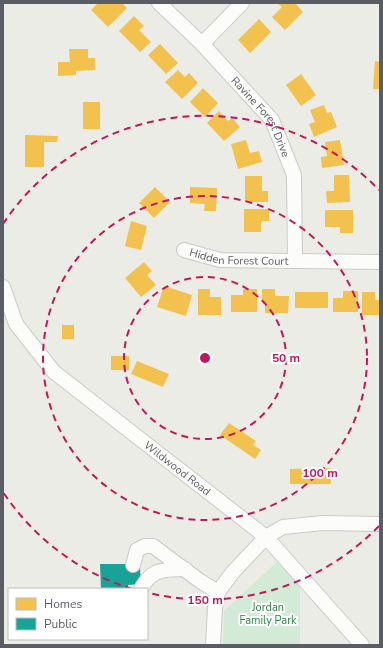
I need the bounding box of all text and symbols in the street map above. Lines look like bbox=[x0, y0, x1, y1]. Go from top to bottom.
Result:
street label: Ravine Forest Drive bbox=[228, 73, 294, 159]
street label: Hidden Forest Court bbox=[188, 244, 289, 268]
text: 50 m bbox=[272, 350, 300, 366]
centre of rings bbox=[198, 351, 212, 365]
street label: Wildwood Road bbox=[141, 437, 214, 499]
text: 100 m bbox=[302, 465, 338, 481]
legend bbox=[8, 588, 148, 640]
text: 150 m bbox=[187, 592, 223, 608]
text: Homes bbox=[44, 596, 82, 612]
park label: Jordan Family Park bbox=[239, 600, 297, 628]
text: Public bbox=[44, 616, 78, 632]

